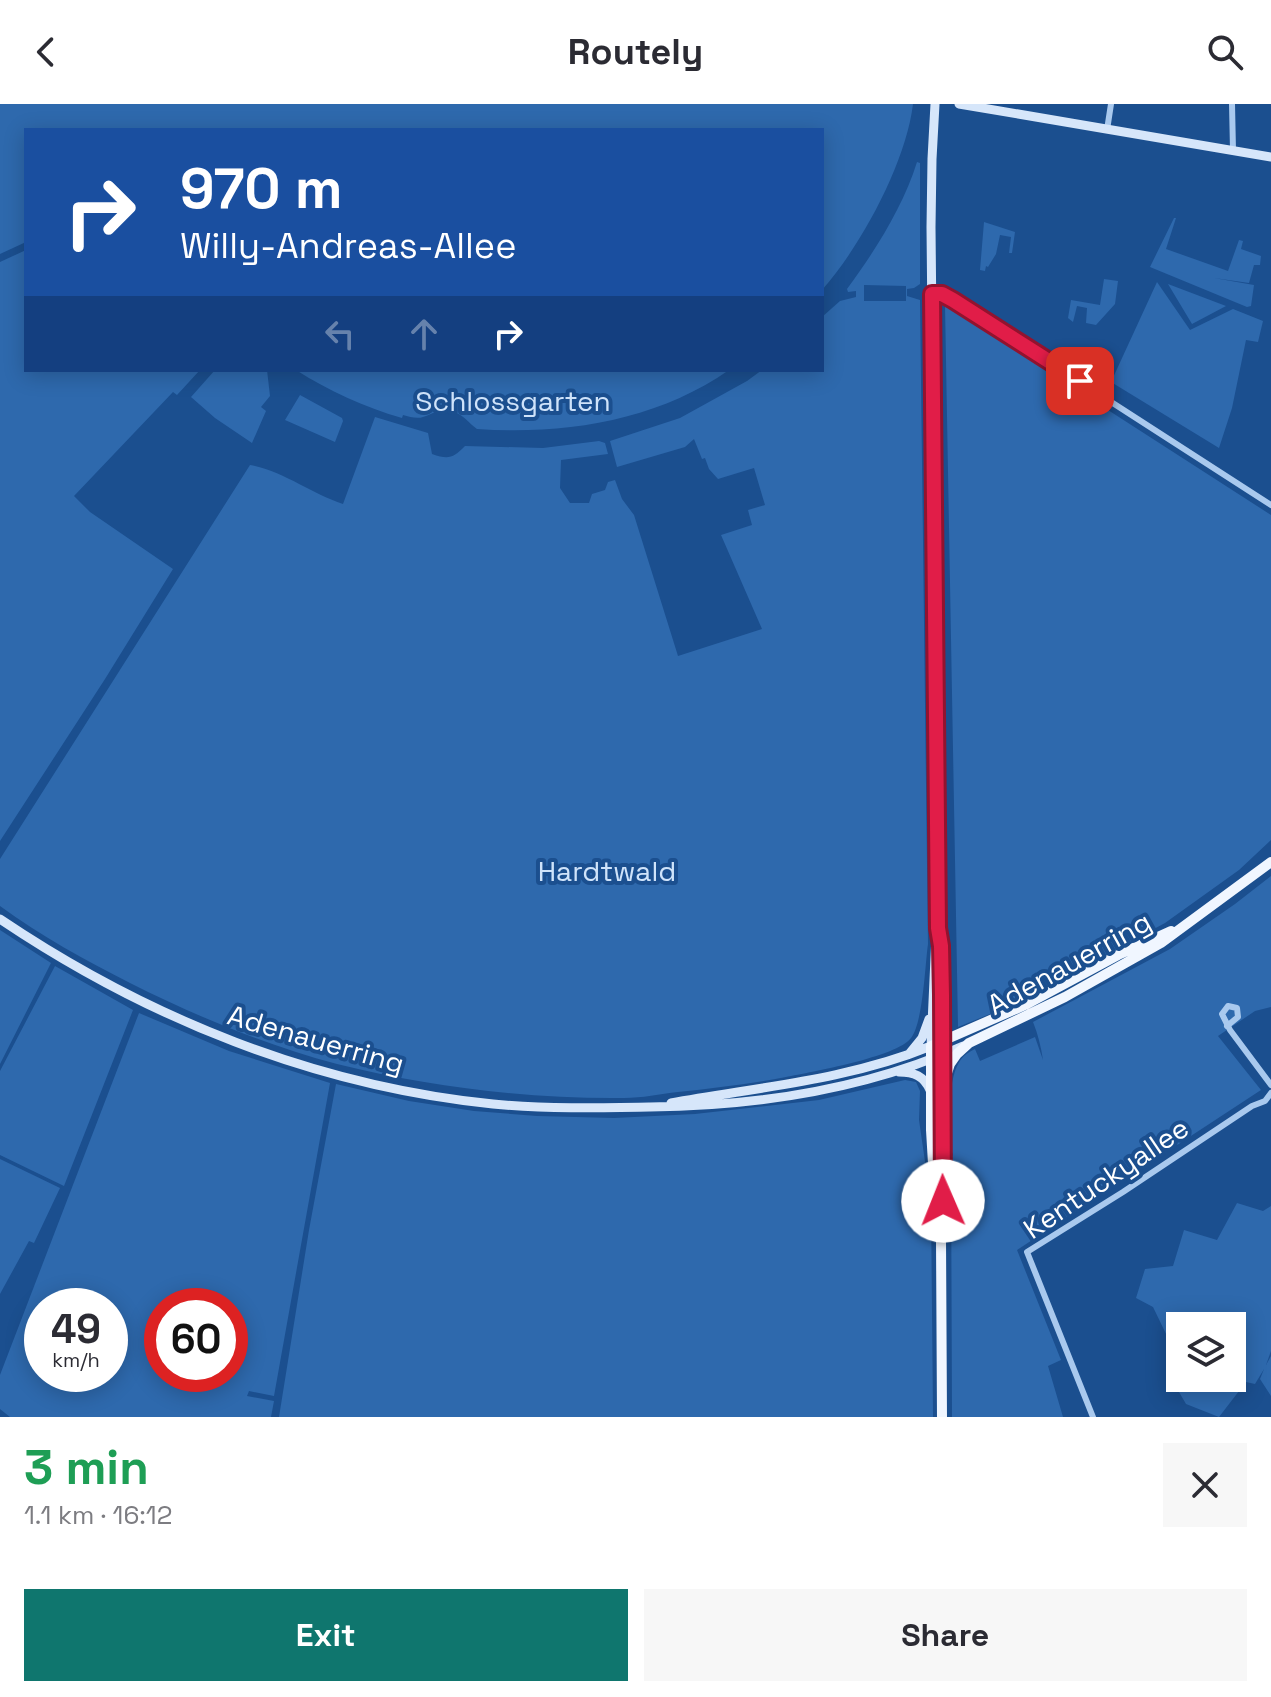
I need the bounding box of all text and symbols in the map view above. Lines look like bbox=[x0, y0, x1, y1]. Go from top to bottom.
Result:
text: Routely bbox=[568, 29, 703, 75]
icon: back bbox=[24, 30, 68, 74]
icon: search bbox=[1203, 30, 1247, 74]
text: 970 m bbox=[180, 153, 343, 224]
icon: right bbox=[48, 160, 152, 264]
text: Willy-Andreas-Allee bbox=[180, 223, 516, 269]
icon: left bbox=[318, 312, 362, 356]
icon: ahead bbox=[402, 312, 446, 356]
icon: right bbox=[486, 312, 530, 356]
pin bbox=[1046, 347, 1114, 415]
icon: arrive bbox=[1058, 359, 1102, 403]
park label: Schlossgarten bbox=[415, 383, 611, 419]
park label: Hardtwald bbox=[538, 853, 676, 889]
street label: Adenauerring bbox=[981, 903, 1157, 1023]
street label: Adenauerring bbox=[224, 997, 408, 1081]
street label: Kentuckyallee bbox=[1016, 1109, 1196, 1247]
position arrow bbox=[901, 1159, 985, 1243]
speed limit sign: 60 bbox=[144, 1288, 248, 1392]
text: 49 bbox=[51, 1304, 101, 1355]
map controls bbox=[1166, 1312, 1246, 1392]
button: layers bbox=[1166, 1312, 1246, 1392]
text: km/h bbox=[52, 1347, 100, 1373]
text: 3 min bbox=[24, 1437, 149, 1498]
button: close bbox=[1163, 1443, 1247, 1527]
text: 1.1 km · 16:12 bbox=[24, 1498, 172, 1532]
button: Exit bbox=[24, 1589, 628, 1681]
button: Share bbox=[644, 1589, 1247, 1681]

